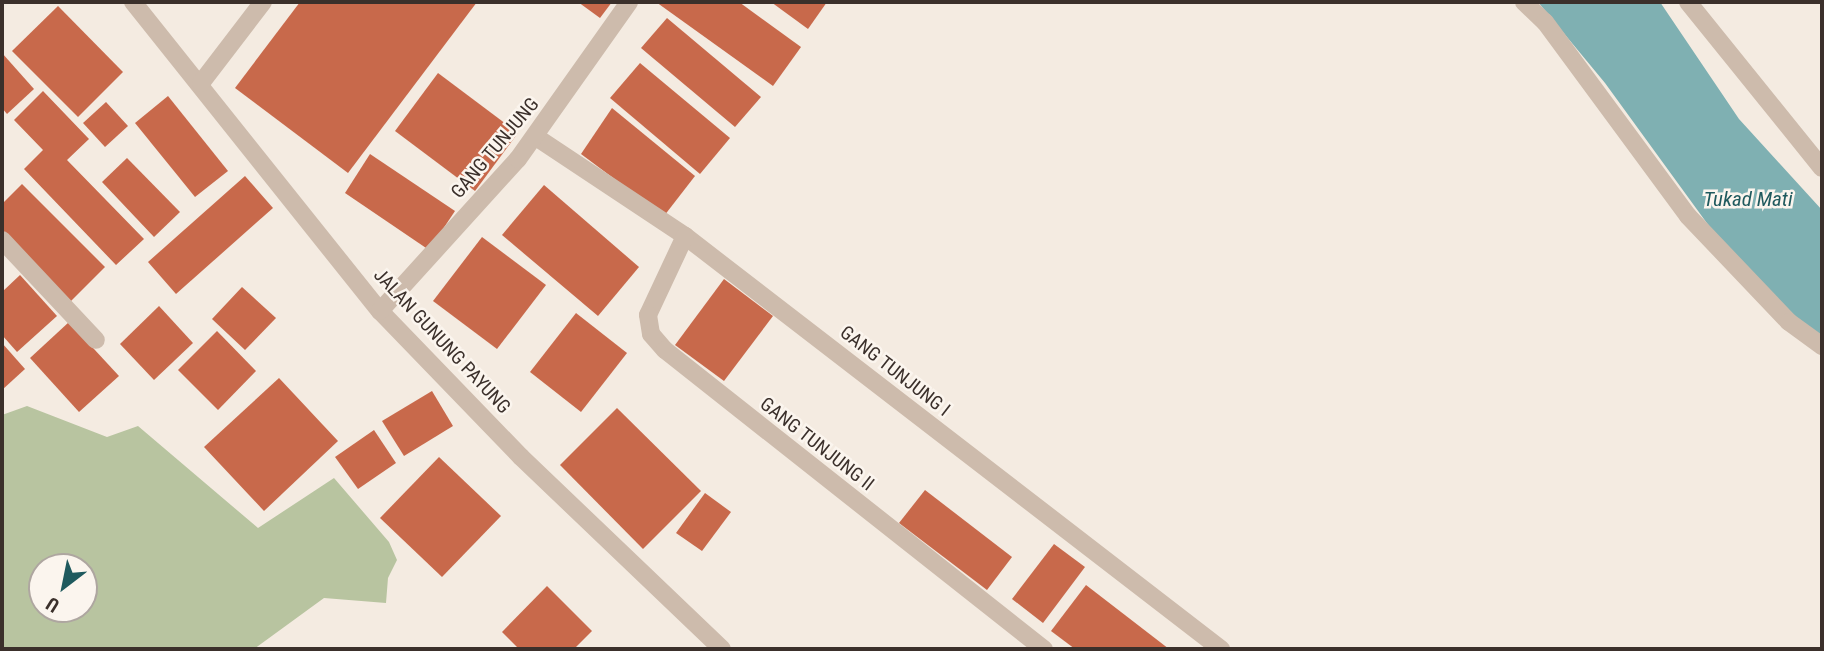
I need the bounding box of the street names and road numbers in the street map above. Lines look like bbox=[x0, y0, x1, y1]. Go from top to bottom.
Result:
street label: GANG TUNJUNG bbox=[446, 93, 544, 203]
street label: JALAN GUNUNG PAYUNG bbox=[369, 264, 515, 418]
street label: GANG TUNJUNG I bbox=[835, 321, 955, 421]
street label: GANG TUNJUNG II bbox=[755, 392, 879, 496]

